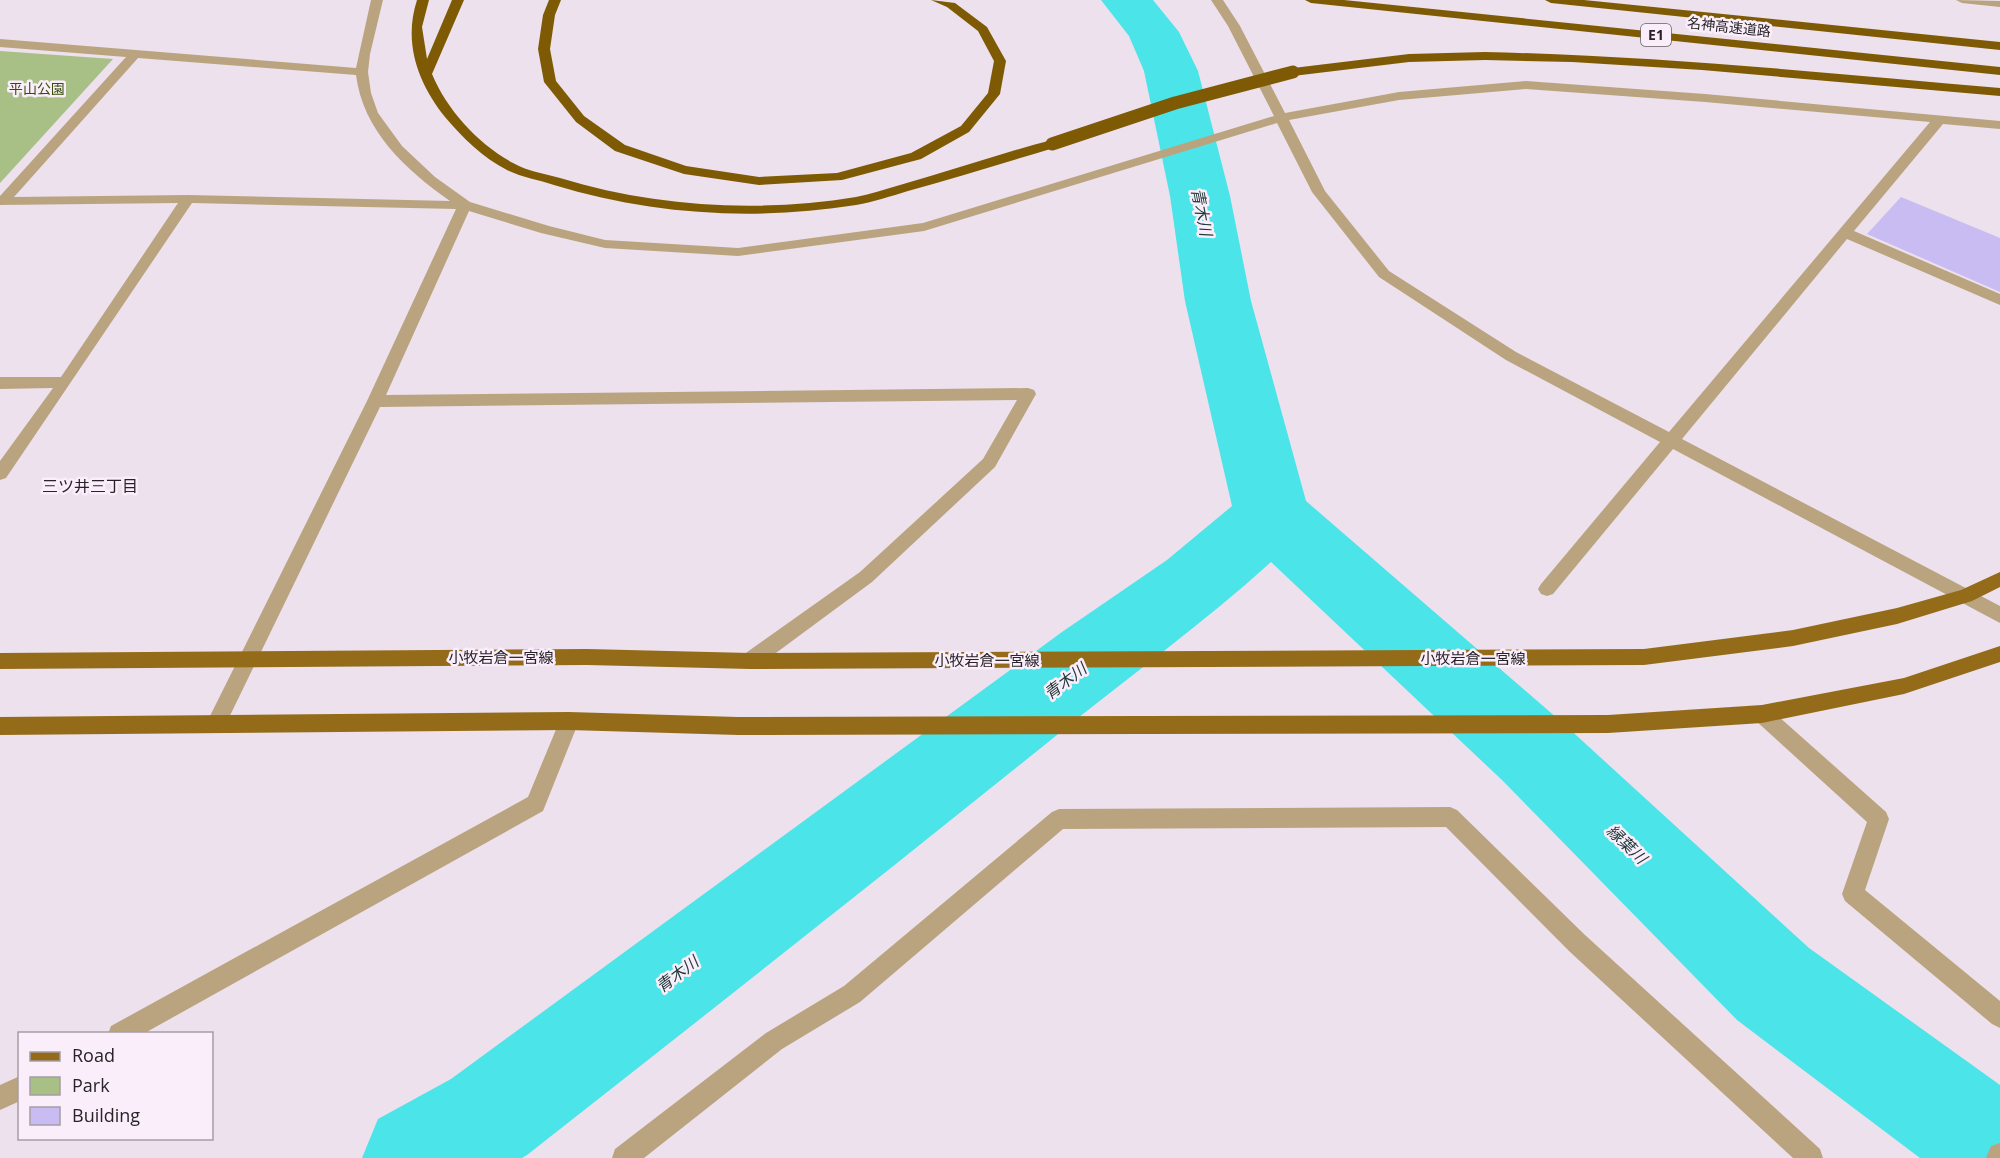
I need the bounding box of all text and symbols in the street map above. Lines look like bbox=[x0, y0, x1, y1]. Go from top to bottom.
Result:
street label: 名神高速道路 bbox=[1686, 13, 1772, 40]
road number: E1 bbox=[1641, 24, 1671, 46]
park label: 平山公園 bbox=[9, 79, 65, 98]
water label: 青木川 bbox=[1187, 186, 1218, 240]
district label: 三ツ井三丁目 bbox=[42, 475, 138, 497]
street label: 小牧岩倉一宮線 bbox=[448, 647, 554, 667]
street label: 小牧岩倉一宮線 bbox=[1420, 648, 1526, 668]
street label: 小牧岩倉一宮線 bbox=[934, 650, 1040, 670]
water label: 青木川 bbox=[1039, 657, 1092, 704]
water label: 縁葉川 bbox=[1602, 819, 1653, 870]
water label: 青木川 bbox=[651, 950, 704, 997]
legend bbox=[18, 1032, 213, 1140]
text: Road bbox=[72, 1043, 115, 1067]
text: Park bbox=[72, 1073, 110, 1097]
text: Building bbox=[72, 1103, 140, 1127]

